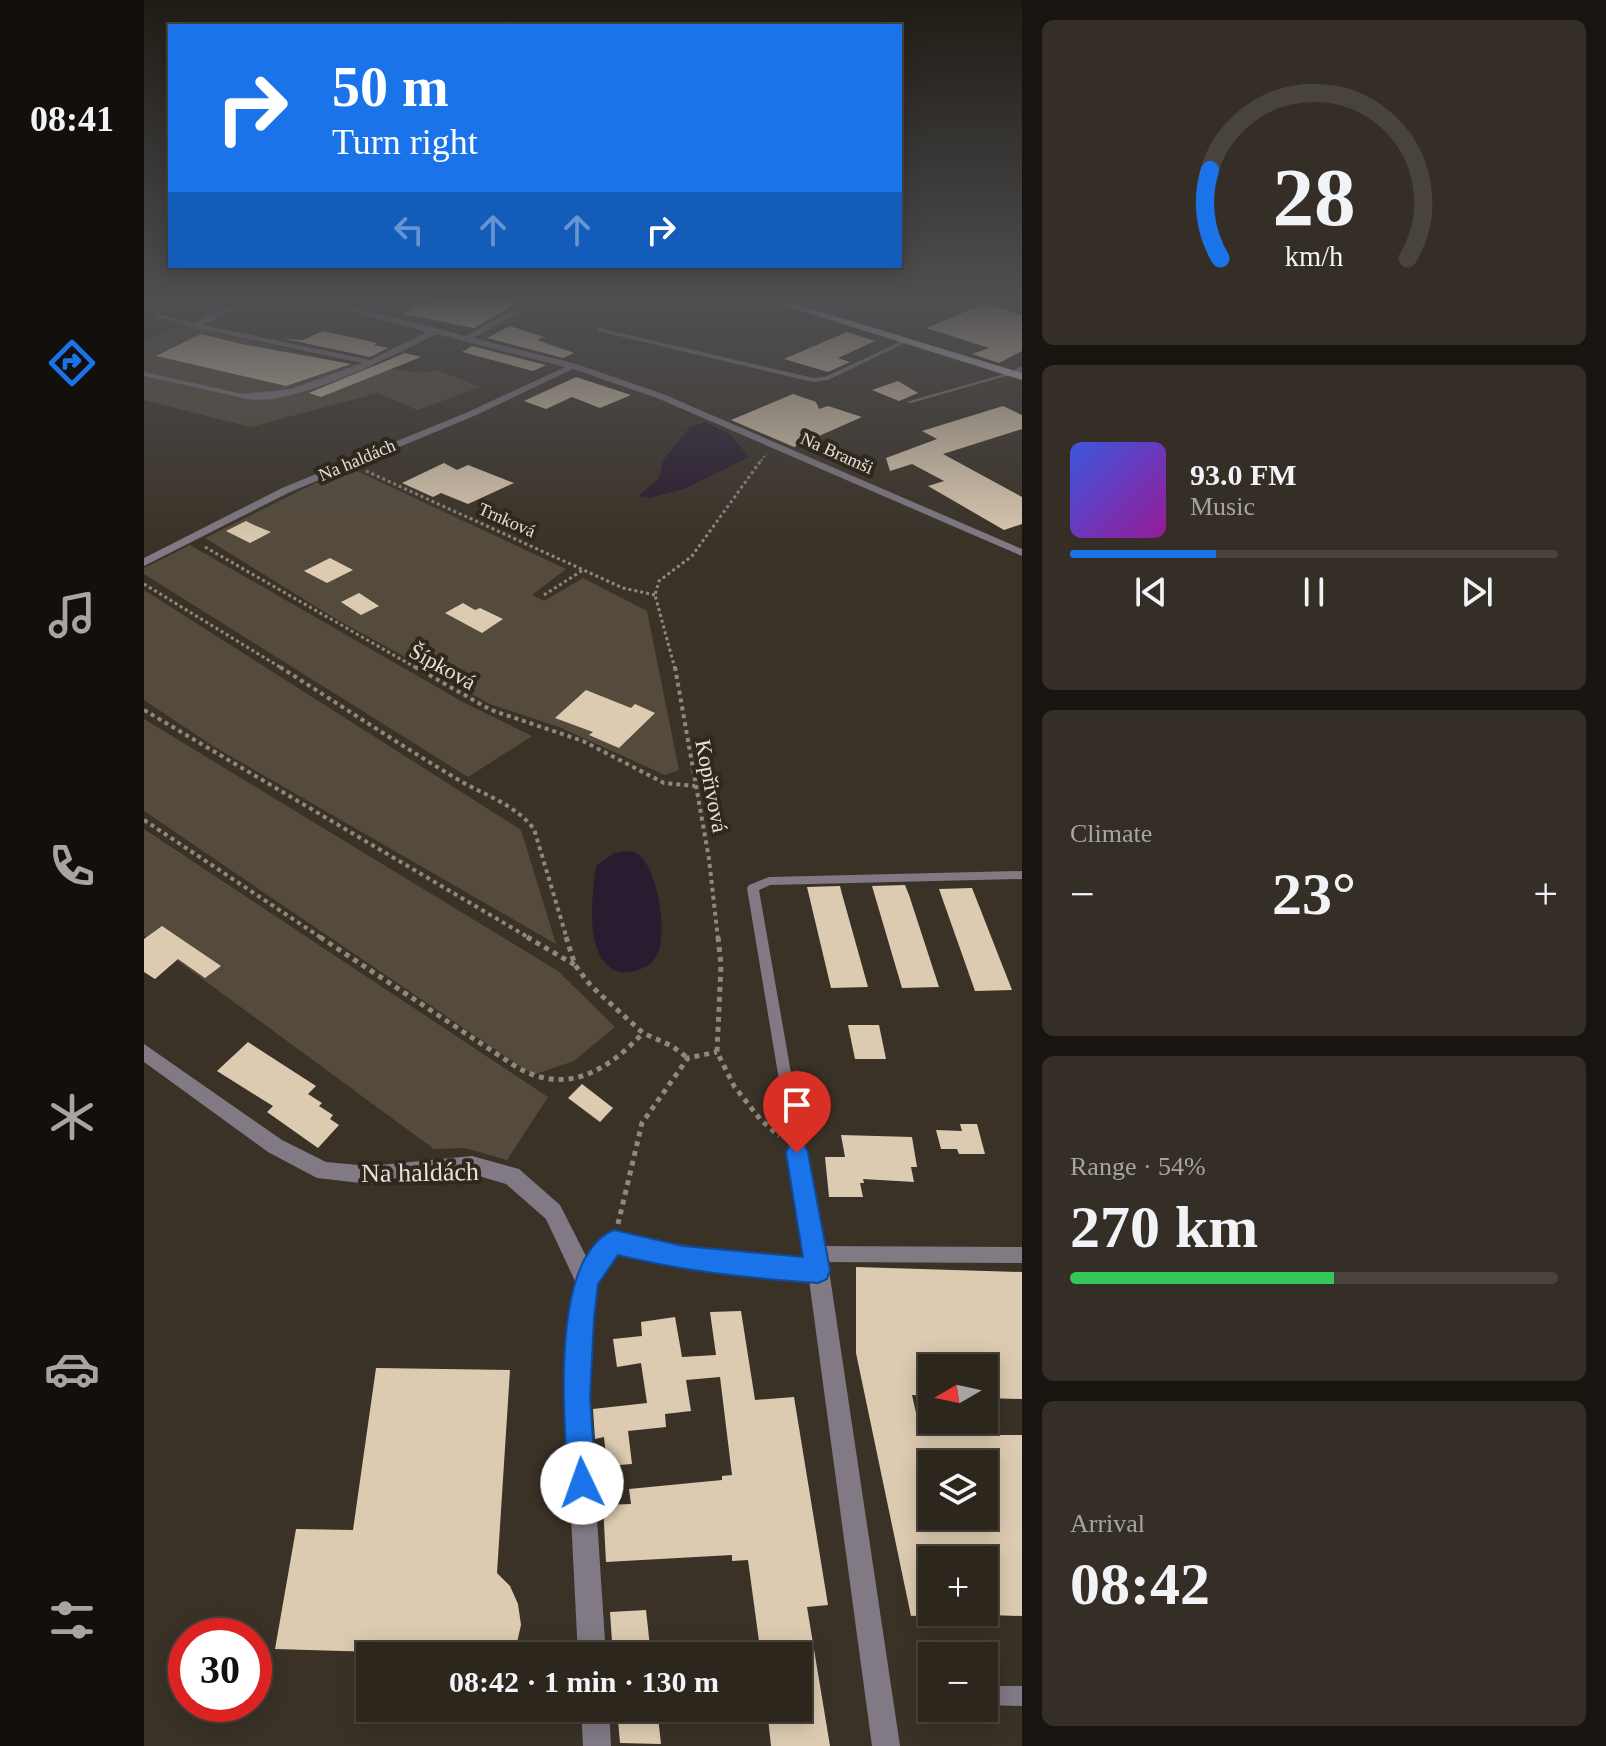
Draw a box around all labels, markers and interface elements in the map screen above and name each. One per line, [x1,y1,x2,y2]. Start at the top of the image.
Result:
icon: right [200,56,304,160]
text: 50 m [332,56,449,118]
text: 08:41 [30,99,114,139]
text: Turn right [332,122,478,162]
text: 28 [1272,150,1356,242]
icon: left [387,208,431,252]
icon: ahead [471,208,515,252]
icon: ahead [555,208,599,252]
icon: right [639,208,683,252]
text: km/h [1285,241,1343,272]
icon: directions [44,335,100,391]
street label: Na Bramši [798,428,876,478]
street label: Na haldách [316,435,398,485]
text: 93.0 FM [1190,458,1297,491]
text: Music [1190,492,1255,521]
street label: Trnková [475,499,539,541]
icon: previous [1129,570,1173,614]
icon: pause [1292,570,1336,614]
icon: next [1455,570,1499,614]
icon: music [44,587,100,643]
street label: Šípková [405,638,481,695]
street label: Kopřivová [690,738,733,835]
text: Climate [1070,819,1152,848]
icon: phone [44,838,100,894]
text: 23° [1272,861,1356,927]
text: − [1070,870,1095,919]
text: + [1533,870,1558,919]
pin [763,1071,831,1153]
icon: arrive [775,1083,819,1127]
icon: climate [44,1089,100,1145]
text: Range · 54% [1070,1152,1206,1181]
street label: Na haldách [361,1157,479,1188]
text: 270 km [1070,1194,1258,1260]
icon: car [44,1341,100,1397]
north arrow [918,1354,998,1434]
map controls [918,1354,998,1722]
position arrow [540,1441,624,1525]
button: layers [918,1450,998,1530]
text: Arrival [1070,1509,1145,1538]
button: + [918,1546,998,1626]
text: 08:42 [1070,1551,1210,1617]
icon: filters [44,1592,100,1648]
speed limit sign: 30 [168,1618,272,1722]
button: − [918,1642,998,1722]
text: 08:42 · 1 min · 130 m [449,1665,719,1698]

